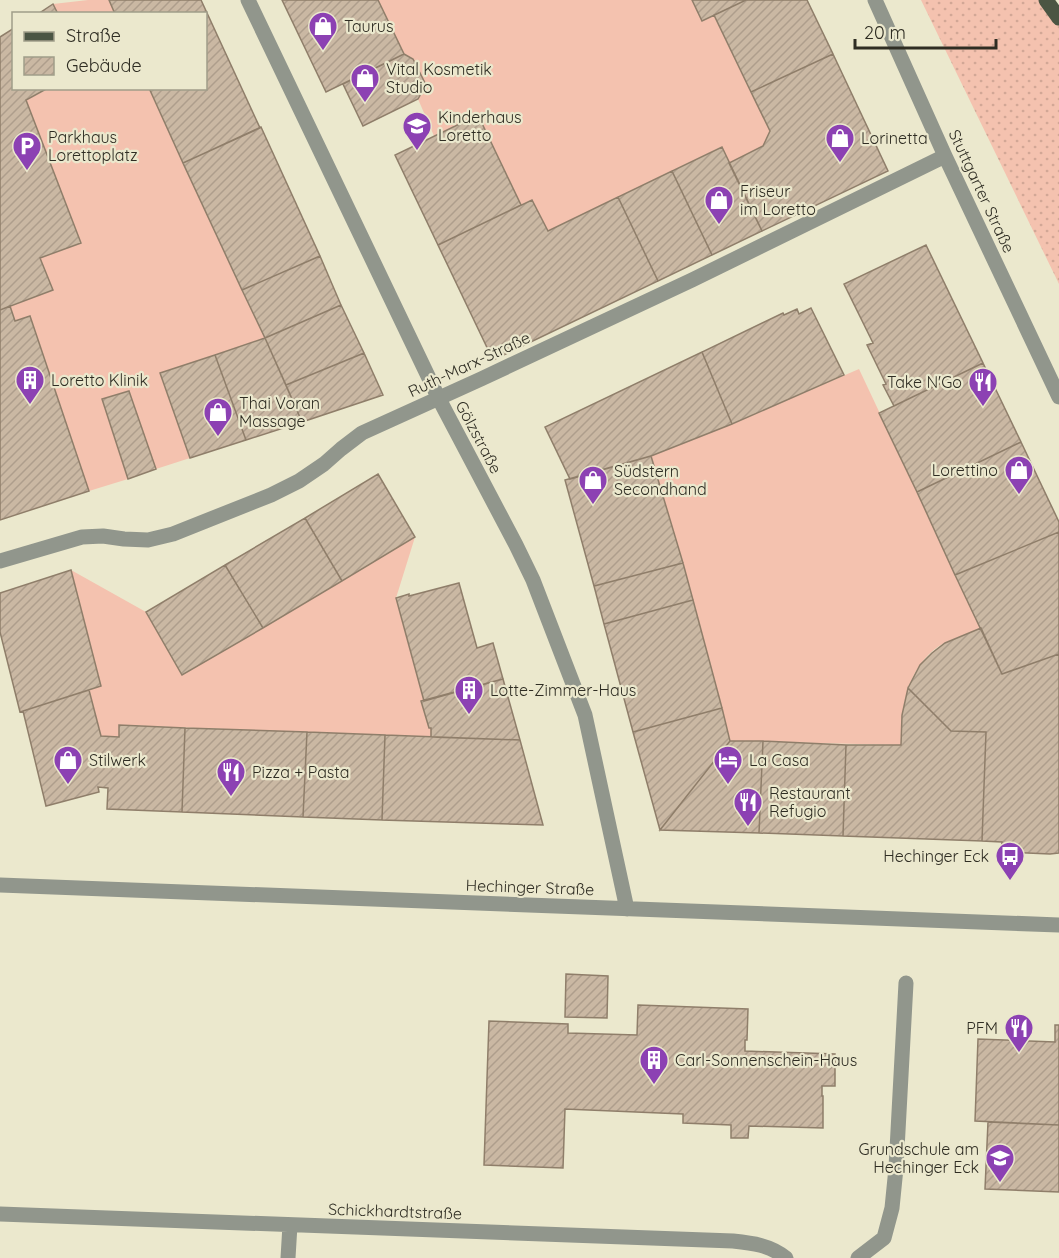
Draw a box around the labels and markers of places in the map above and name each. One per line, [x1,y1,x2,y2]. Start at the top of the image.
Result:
shop icon: Taurus [307,10,339,52]
place label: Taurus [344,16,393,36]
place label: Vital Kosmetik Studio [386,59,492,97]
shop icon: Vital Kosmetik Studio [349,62,381,104]
place label: Kinderhaus Loretto [438,107,522,145]
school or university icon: Kinderhaus Loretto [401,110,433,152]
shop icon: Lorinetta [824,122,856,164]
place label: Parkhaus Lorettoplatz [48,127,138,165]
place label: Lorinetta [861,128,928,148]
parking icon: Parkhaus Lorettoplatz [11,130,43,172]
place label: Friseur im Loretto [740,181,816,219]
shop icon: Friseur im Loretto [703,184,735,226]
building icon: Loretto Klinik [14,364,46,406]
restaurant icon: Take N'Go [967,366,999,408]
place label: Loretto Klinik [51,370,148,390]
place label: Take N'Go [887,372,962,392]
place label: Thai Voran Massage [239,393,320,431]
shop icon: Thai Voran Massage [202,396,234,438]
shop icon: Lorettino [1003,454,1035,496]
place label: Lorettino [932,460,998,480]
place label: Südstern Secondhand [614,461,707,499]
shop icon: Südstern Secondhand [577,464,609,506]
building icon: Lotte-Zimmer-Haus [453,674,485,716]
place label: Lotte-Zimmer-Haus [490,680,636,700]
shop icon: Stilwerk [52,744,84,786]
hotel icon: La Casa [712,744,744,786]
place label: Stilwerk [89,750,146,770]
place label: La Casa [749,750,809,770]
restaurant icon: Pizza + Pasta [215,756,247,798]
place label: Pizza + Pasta [252,762,350,782]
place label: Restaurant Refugio [769,783,851,821]
restaurant icon: Restaurant Refugio [732,786,764,828]
bus stop icon: Hechinger Eck [994,840,1026,882]
place label: Hechinger Eck [883,846,989,866]
restaurant icon: PFM [1003,1012,1035,1054]
place label: PFM [966,1018,998,1038]
building icon: Carl-Sonnenschein-Haus [638,1044,670,1086]
place label: Carl-Sonnenschein-Haus [675,1050,857,1070]
place label: Grundschule am Hechinger Eck [858,1139,979,1177]
school or university icon: Grundschule am Hechinger Eck [984,1142,1016,1184]

